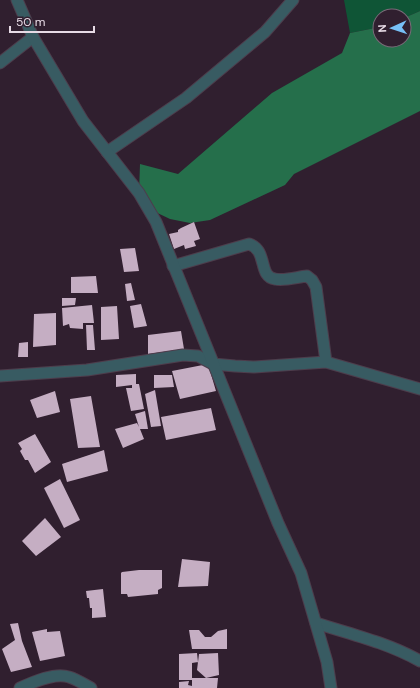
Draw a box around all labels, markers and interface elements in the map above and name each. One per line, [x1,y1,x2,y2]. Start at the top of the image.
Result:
scale bar [10,8,94,34]
north arrow [372,8,412,48]
text: 50 m [16,14,45,30]
text: N [375,24,389,33]

